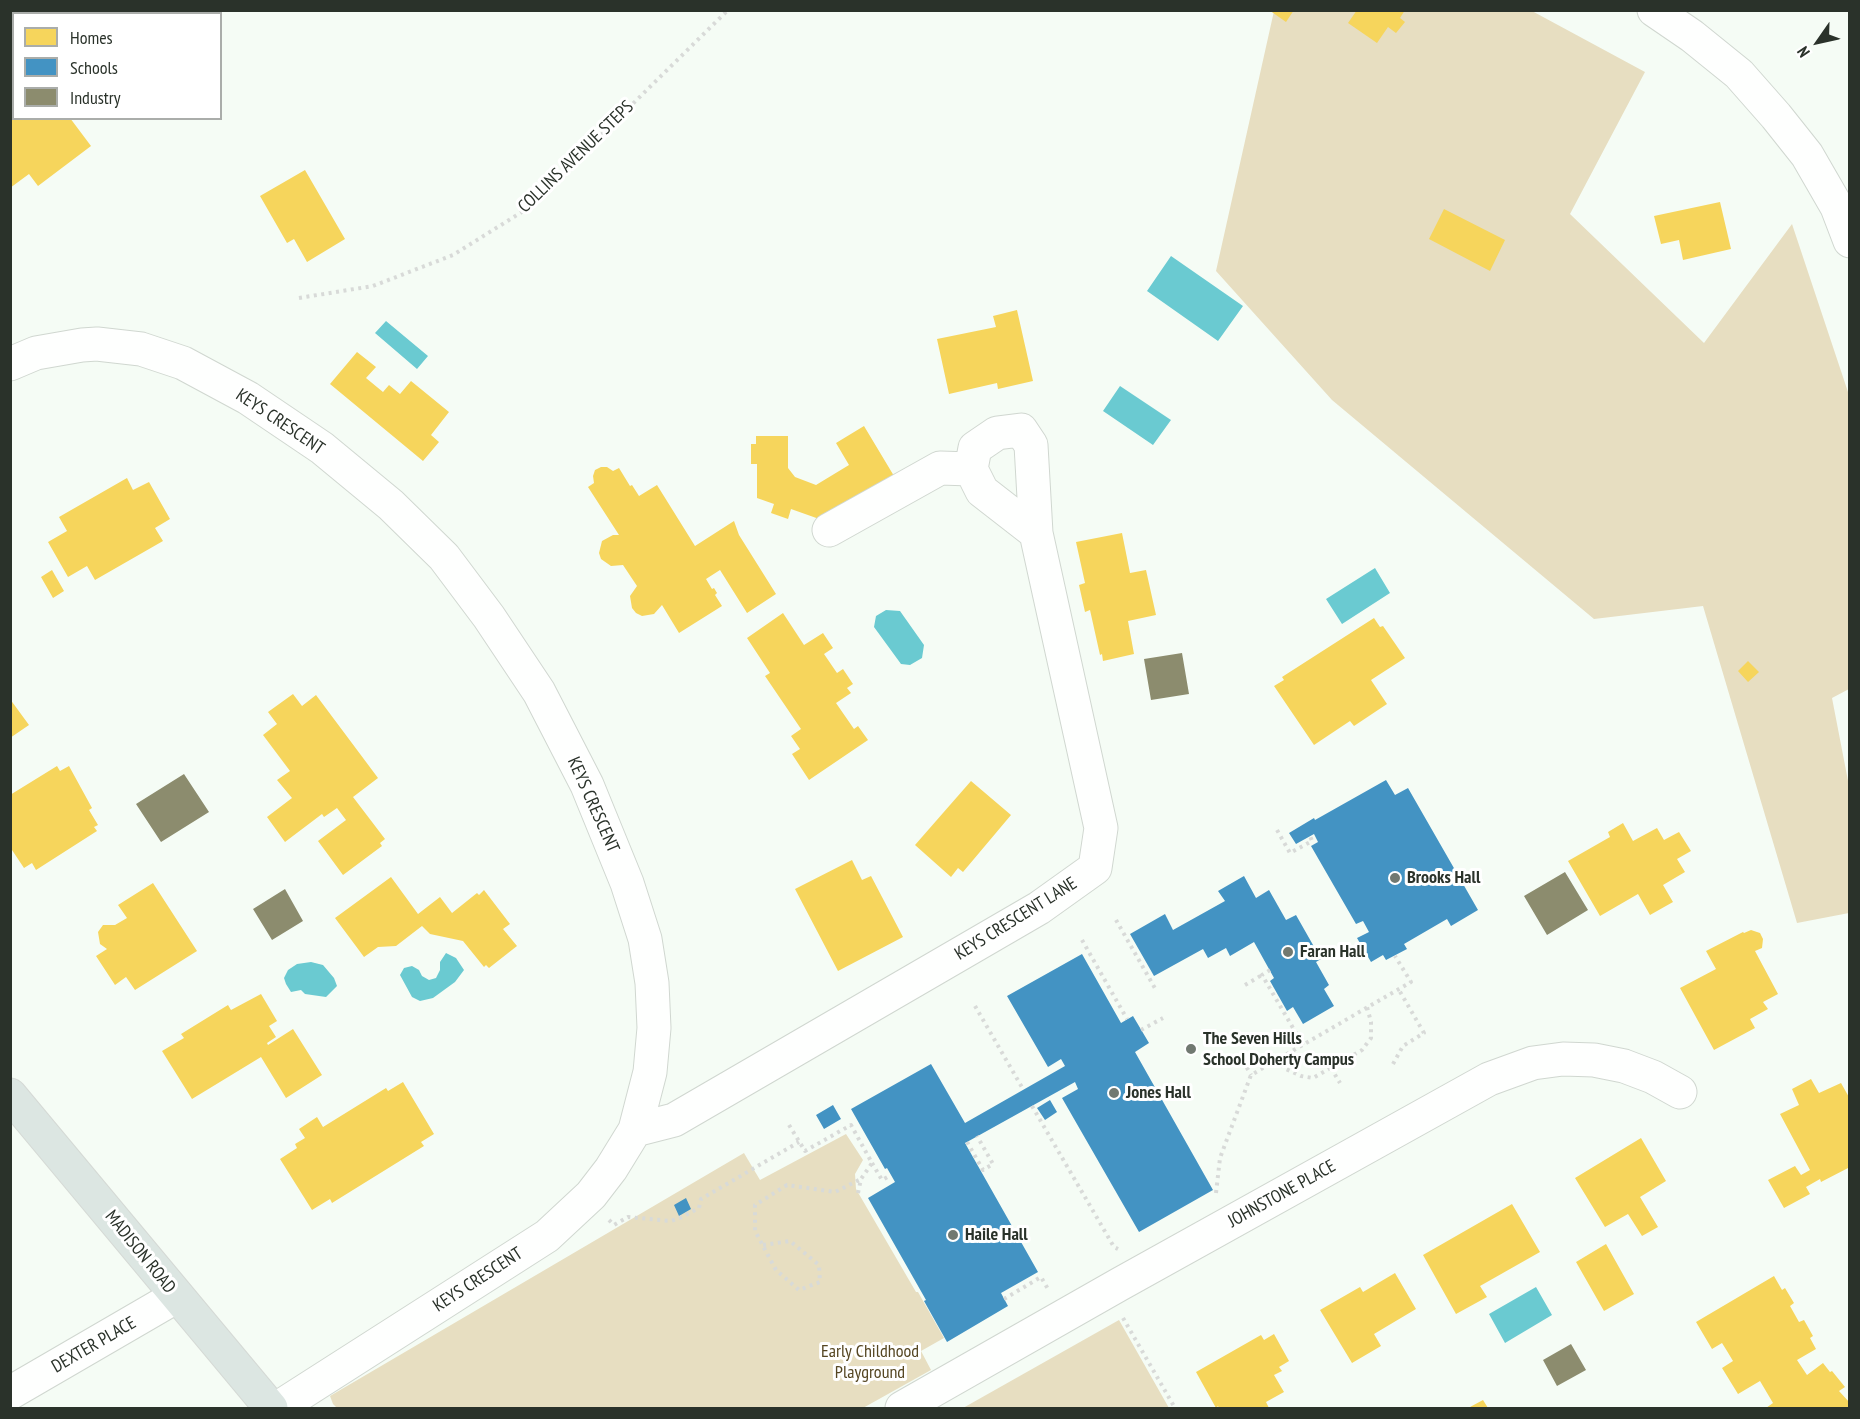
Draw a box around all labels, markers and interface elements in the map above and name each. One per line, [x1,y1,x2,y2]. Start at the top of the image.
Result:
legend [12,12,222,120]
north arrow [1788,12,1848,72]
text: Homes [70,26,113,49]
text: N [1792,43,1814,61]
text: Schools [70,56,118,79]
text: Industry [70,86,120,109]
street label: COLLINS AVENUE STEPS [514,96,638,218]
street label: KEYS CRESCENT [232,384,328,460]
street label: KEYS CRESCENT [562,754,624,856]
place label: Brooks Hall [1407,867,1480,889]
marker: Brooks Hall [1388,871,1402,885]
street label: KEYS CRESCENT LANE [951,873,1081,965]
place label: Faran Hall [1300,941,1365,963]
marker: Faran Hall [1281,945,1295,959]
place label: The Seven Hills School Doherty Campus [1203,1028,1354,1070]
marker: The Seven Hills School Doherty Campus [1184,1042,1198,1056]
place label: Jones Hall [1126,1082,1191,1104]
marker: Jones Hall [1107,1086,1121,1100]
street label: JOHNSTONE PLACE [1224,1156,1340,1232]
street label: MADISON ROAD [100,1206,180,1298]
place label: Haile Hall [965,1224,1028,1246]
marker: Haile Hall [946,1228,960,1242]
street label: KEYS CRESCENT [429,1243,527,1317]
street label: DEXTER PLACE [48,1312,140,1378]
park label: Early Childhood Playground [821,1341,919,1384]

